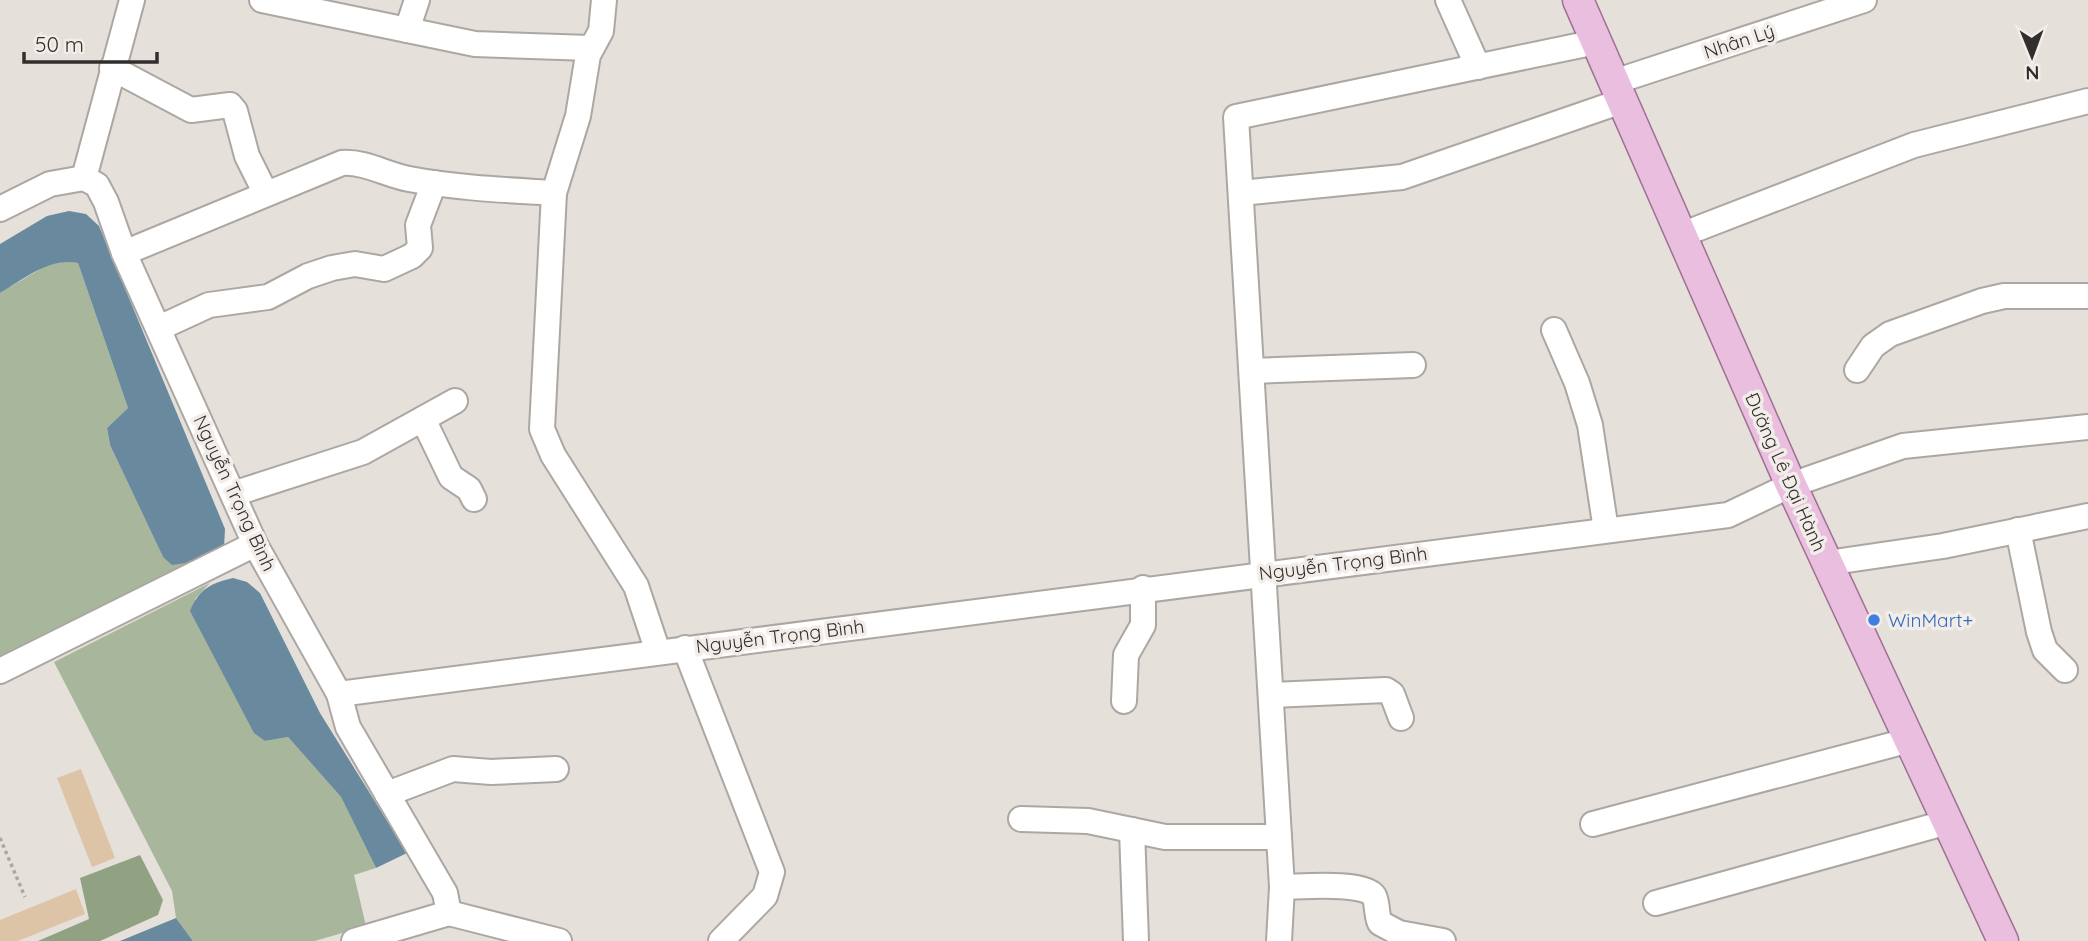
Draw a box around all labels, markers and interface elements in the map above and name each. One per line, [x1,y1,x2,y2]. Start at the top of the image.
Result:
street label: Nhân Lý [1701,18,1777,64]
scale bar [24,21,158,65]
north arrow [1997,21,2067,91]
text: 50 m [35,31,84,57]
text: N [2025,61,2039,85]
street label: Đường Lê Đại Hành [1740,389,1832,555]
street label: Nguyễn Trọng Bình [188,411,282,575]
street label: Nguyễn Trọng Bình [1258,541,1428,585]
place label: WinMart+ [1888,608,1973,632]
marker: WinMart+ [1866,612,1882,628]
street label: Nguyễn Trọng Bình [695,614,865,658]

